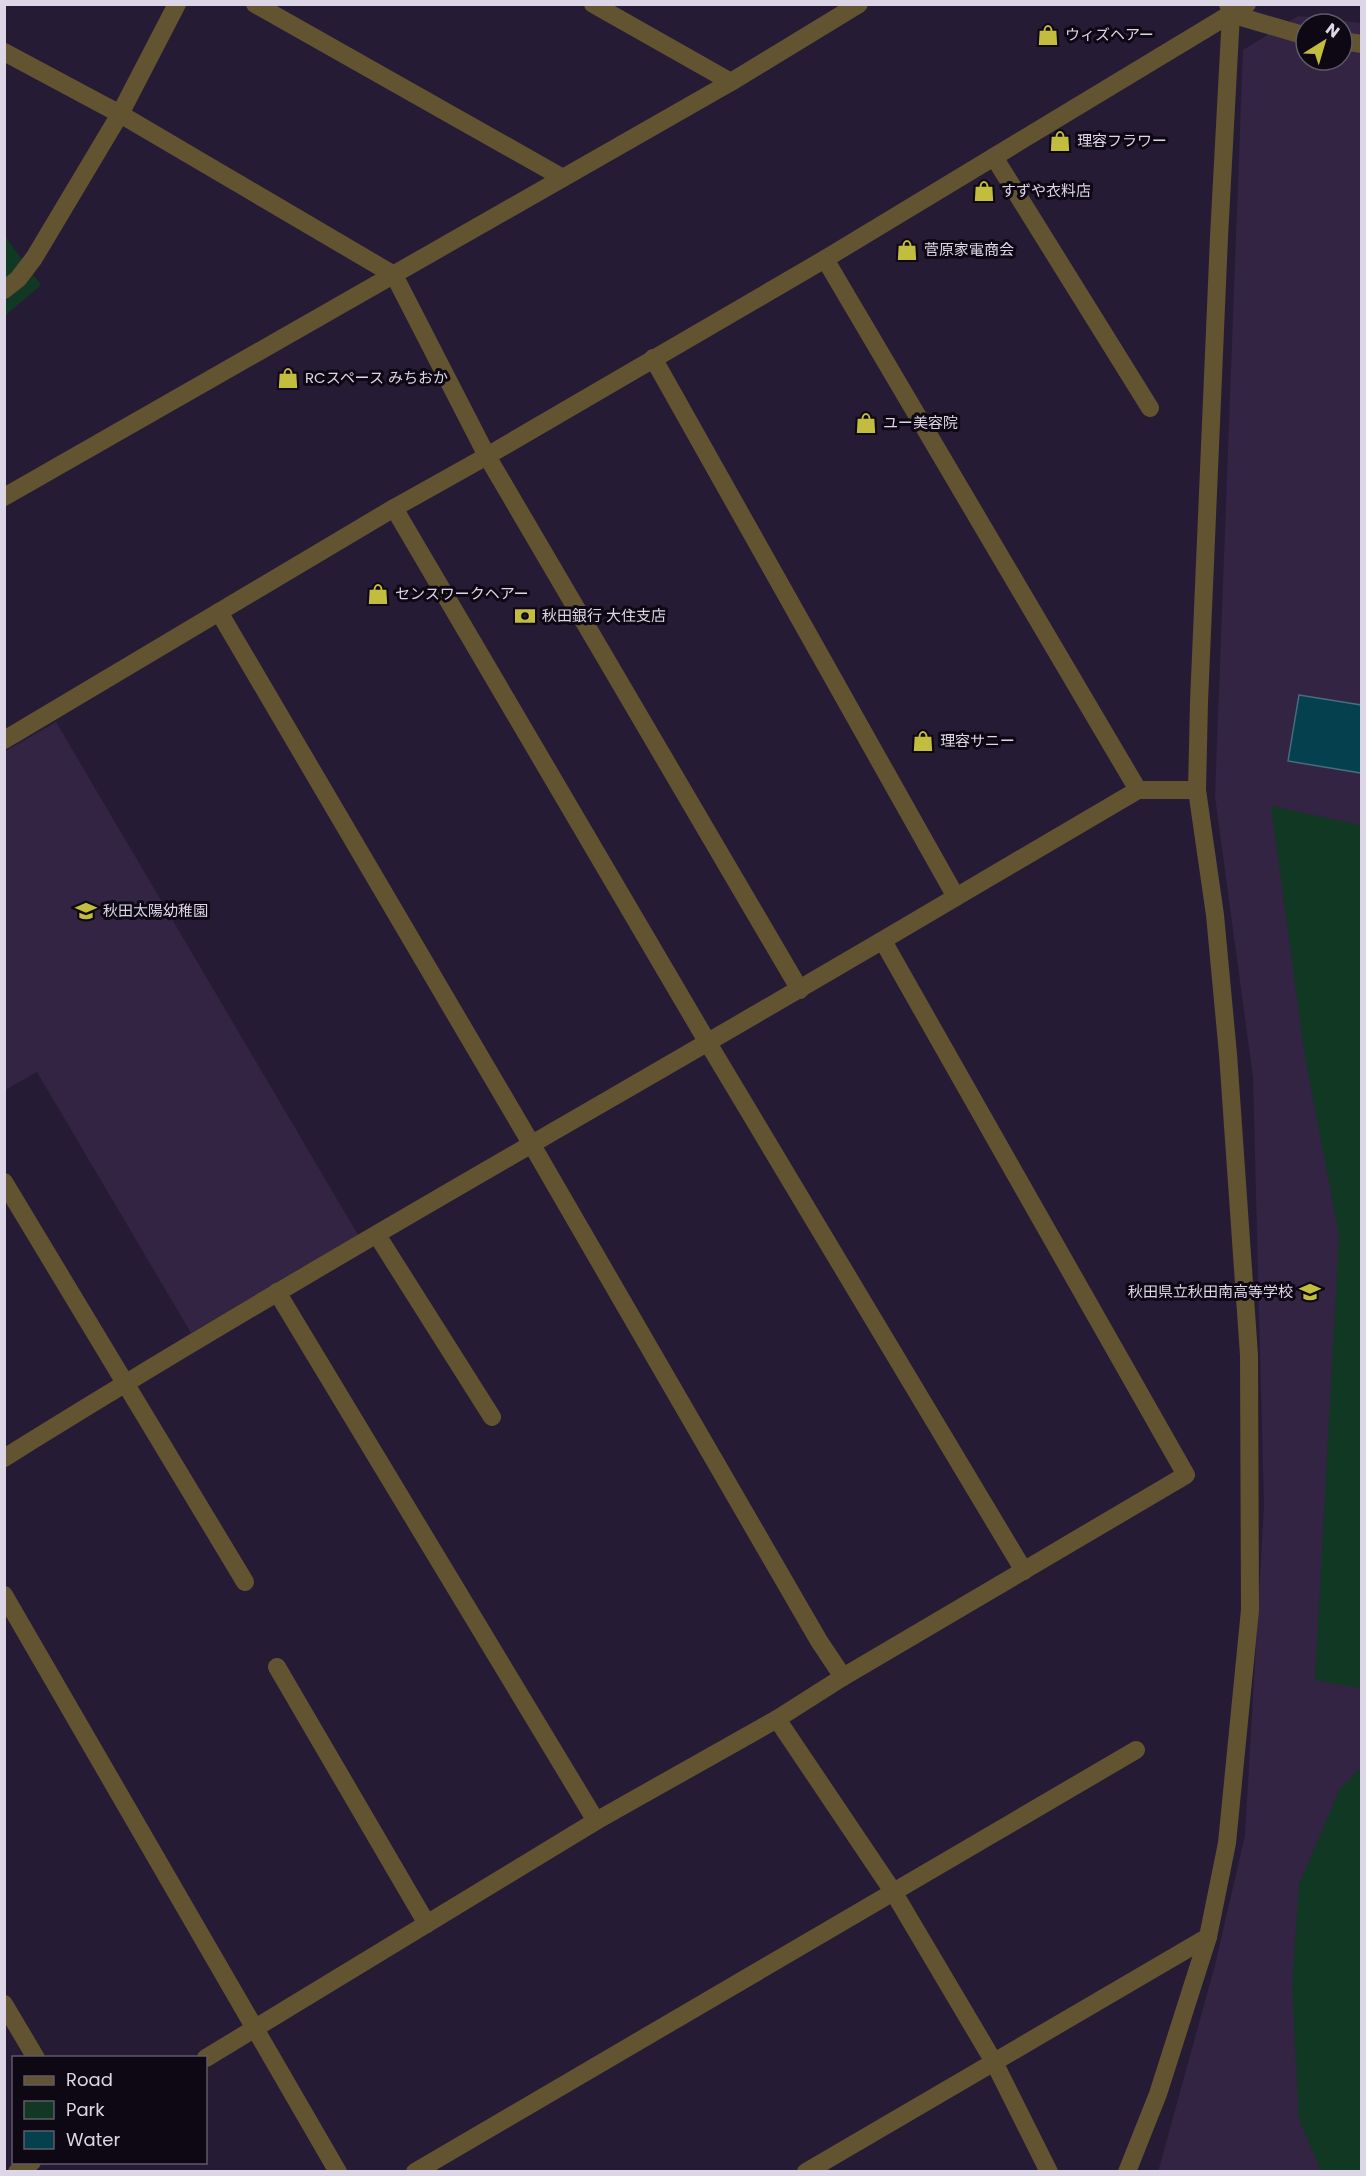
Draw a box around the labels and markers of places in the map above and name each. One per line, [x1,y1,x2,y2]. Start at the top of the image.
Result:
shop icon: ウィズヘアー [1036,23,1060,47]
place label: ウィズヘアー [1065,24,1154,45]
shop icon: 理容フラワー [1048,129,1072,153]
place label: 理容フラワー [1077,130,1167,151]
shop icon: すずや衣料店 [972,179,996,203]
place label: すずや衣料店 [1001,180,1091,201]
shop icon: 菅原家電商会 [895,238,919,262]
place label: 菅原家電商会 [924,239,1014,260]
shop icon: RCスペース みちおか [276,366,300,390]
place label: RCスペース みちおか [305,367,448,388]
shop icon: ユー美容院 [854,411,878,435]
place label: ユー美容院 [883,412,958,433]
shop icon: センスワークヘアー [366,582,390,606]
place label: センスワークヘアー [395,583,529,604]
bank icon: 秋田銀行 大住支店 [513,604,537,628]
place label: 秋田銀行 大住支店 [542,605,666,626]
shop icon: 理容サニー [911,729,935,753]
place label: 理容サニー [940,730,1015,751]
school or university icon: 秋田太陽幼稚園 [74,899,98,923]
place label: 秋田太陽幼稚園 [103,900,208,921]
school or university icon: 秋田県立秋田南高等学校 [1298,1280,1322,1304]
place label: 秋田県立秋田南高等学校 [1128,1281,1293,1302]

